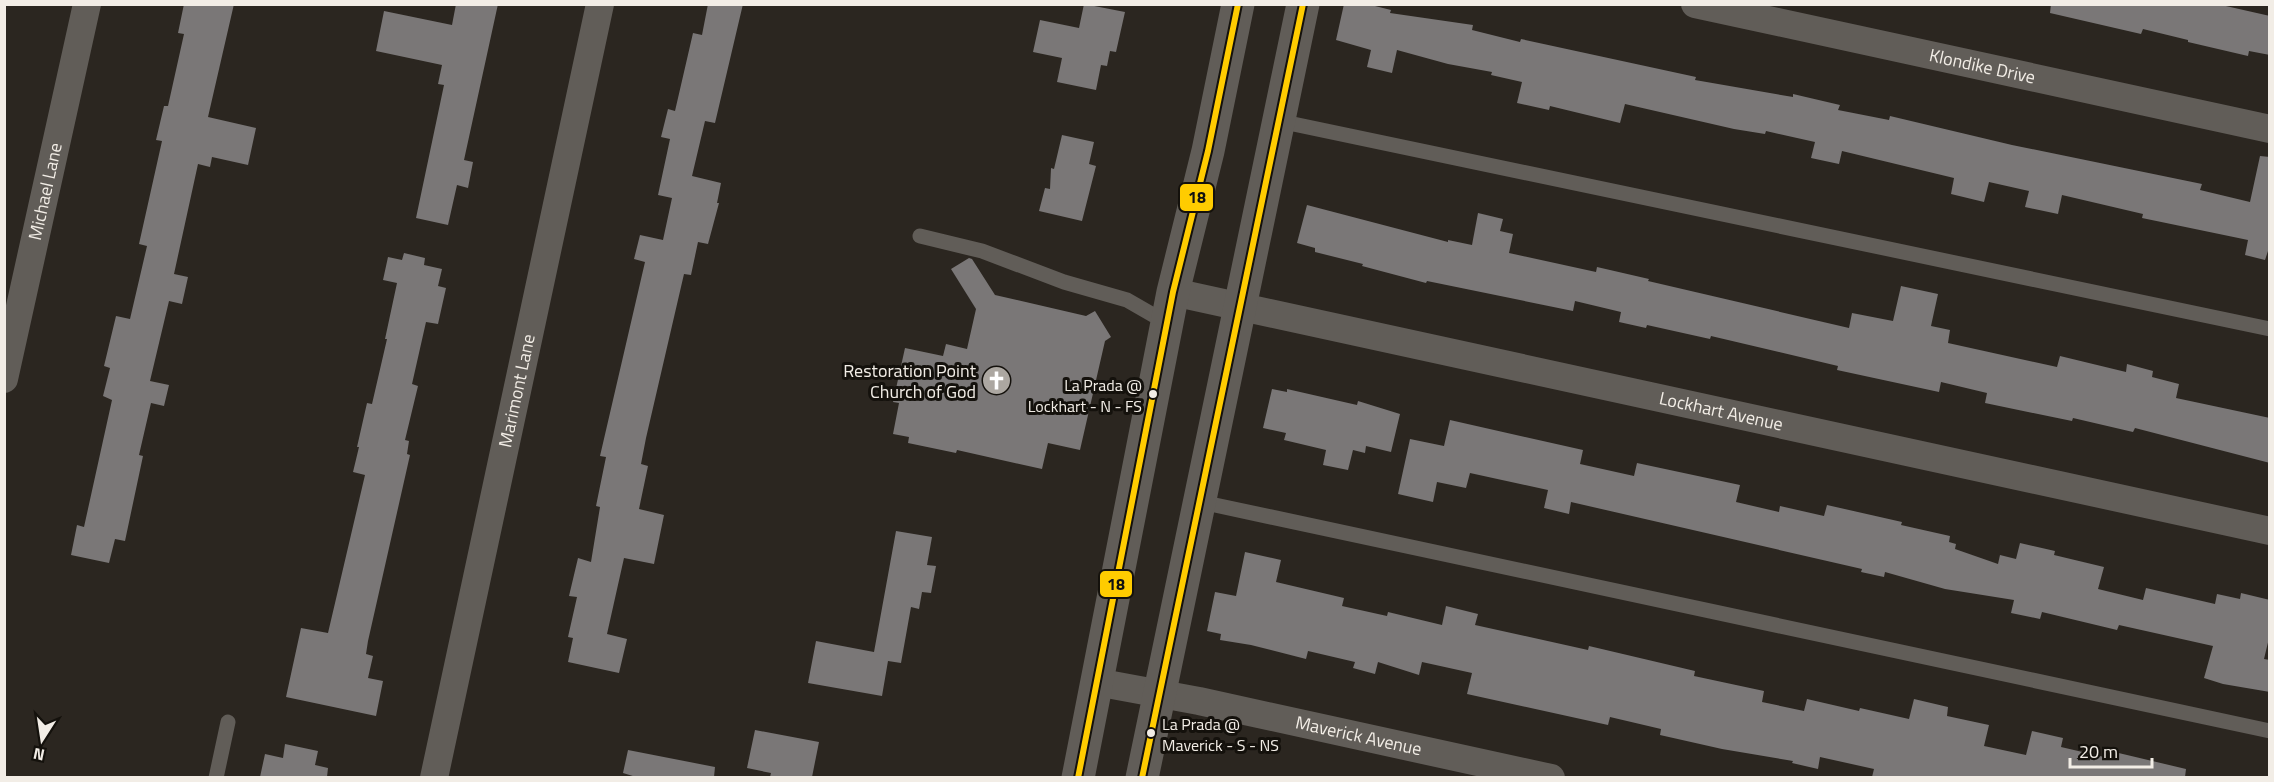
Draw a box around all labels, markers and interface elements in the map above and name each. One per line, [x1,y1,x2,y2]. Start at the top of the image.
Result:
street label: Klondike Drive [1927,41,2038,91]
street label: Michael Lane [21,140,69,243]
line badge: 18 [1179,183,1214,212]
text: 18 [1188,185,1206,209]
street label: Marimont Lane [491,332,542,450]
place label: Restoration Point Church of God [843,357,977,405]
church icon: Restoration Point Church of God [981,365,1013,397]
place label: La Prada @ Lockhart - N - FS [1028,373,1142,418]
street label: Lockhart Avenue [1657,384,1786,438]
marker: La Prada @ Lockhart - N - FS [1147,388,1159,400]
line badge: 18 [1099,570,1133,598]
text: 18 [1107,572,1125,596]
street label: Maverick Avenue [1293,708,1424,762]
north arrow [12,710,72,770]
place label: La Prada @ Maverick - S - NS [1162,712,1279,757]
marker: La Prada @ Maverick - S - NS [1145,727,1157,739]
scale bar [2070,731,2152,769]
text: 20 m [2079,738,2118,765]
text: N [31,742,47,768]

